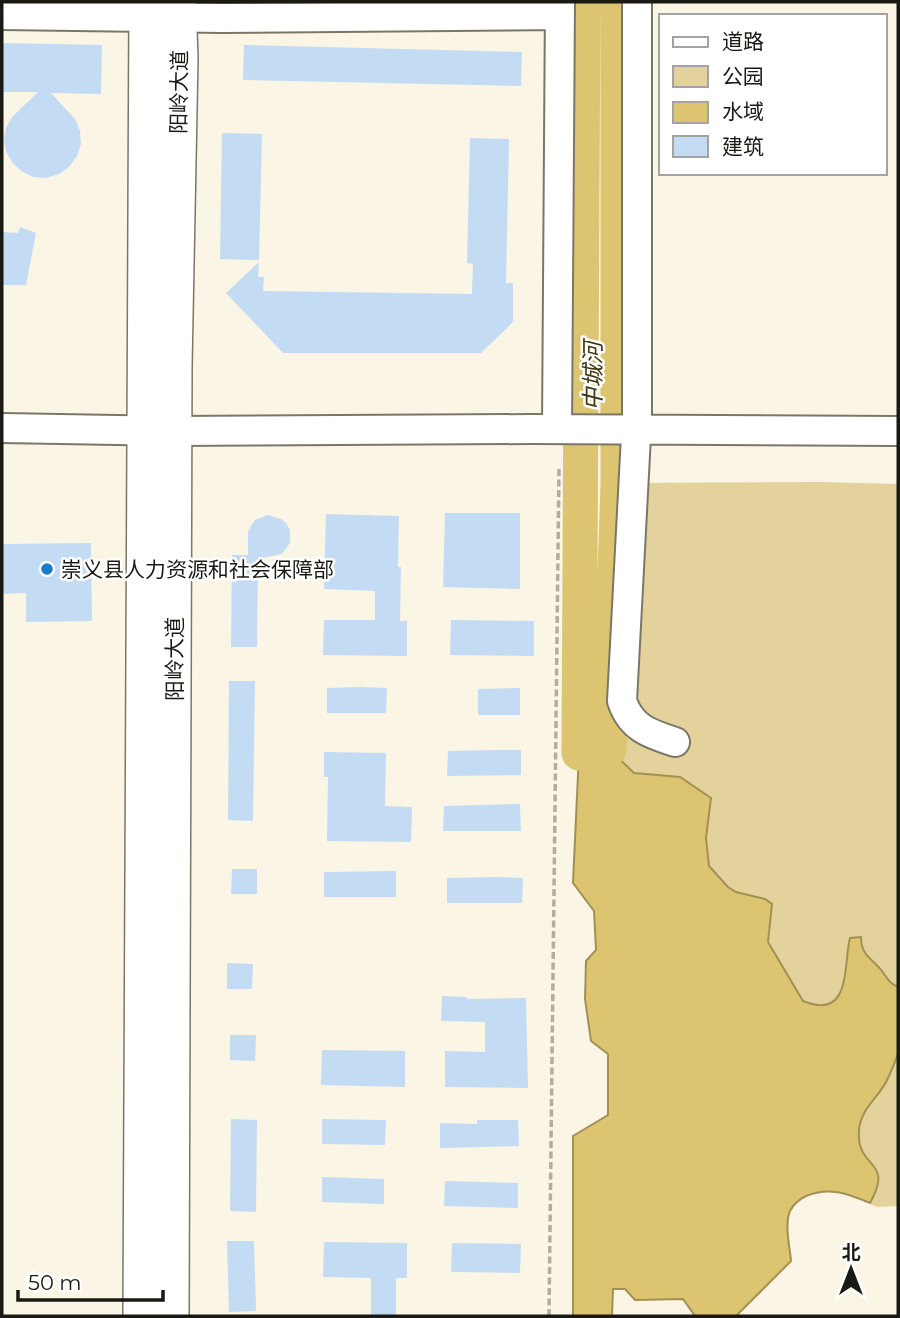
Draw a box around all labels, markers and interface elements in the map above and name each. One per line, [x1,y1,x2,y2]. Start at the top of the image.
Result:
legend [659,14,886,175]
text: 道路 [722,29,764,54]
street label: 阳岭大道 [166,50,192,134]
text: 公园 [722,64,764,89]
text: 水域 [722,99,764,124]
text: 建筑 [722,134,764,159]
water label: 中城河 [579,338,607,411]
place label: 崇义县人力资源和社会保障部 [61,557,334,582]
marker: 崇义县人力资源和社会保障部 [39,561,55,577]
street label: 阳岭大道 [162,617,187,701]
north arrow [816,1234,886,1304]
text: 北 [841,1241,861,1264]
scale bar [18,1258,163,1302]
text: 50 m [28,1270,82,1295]

